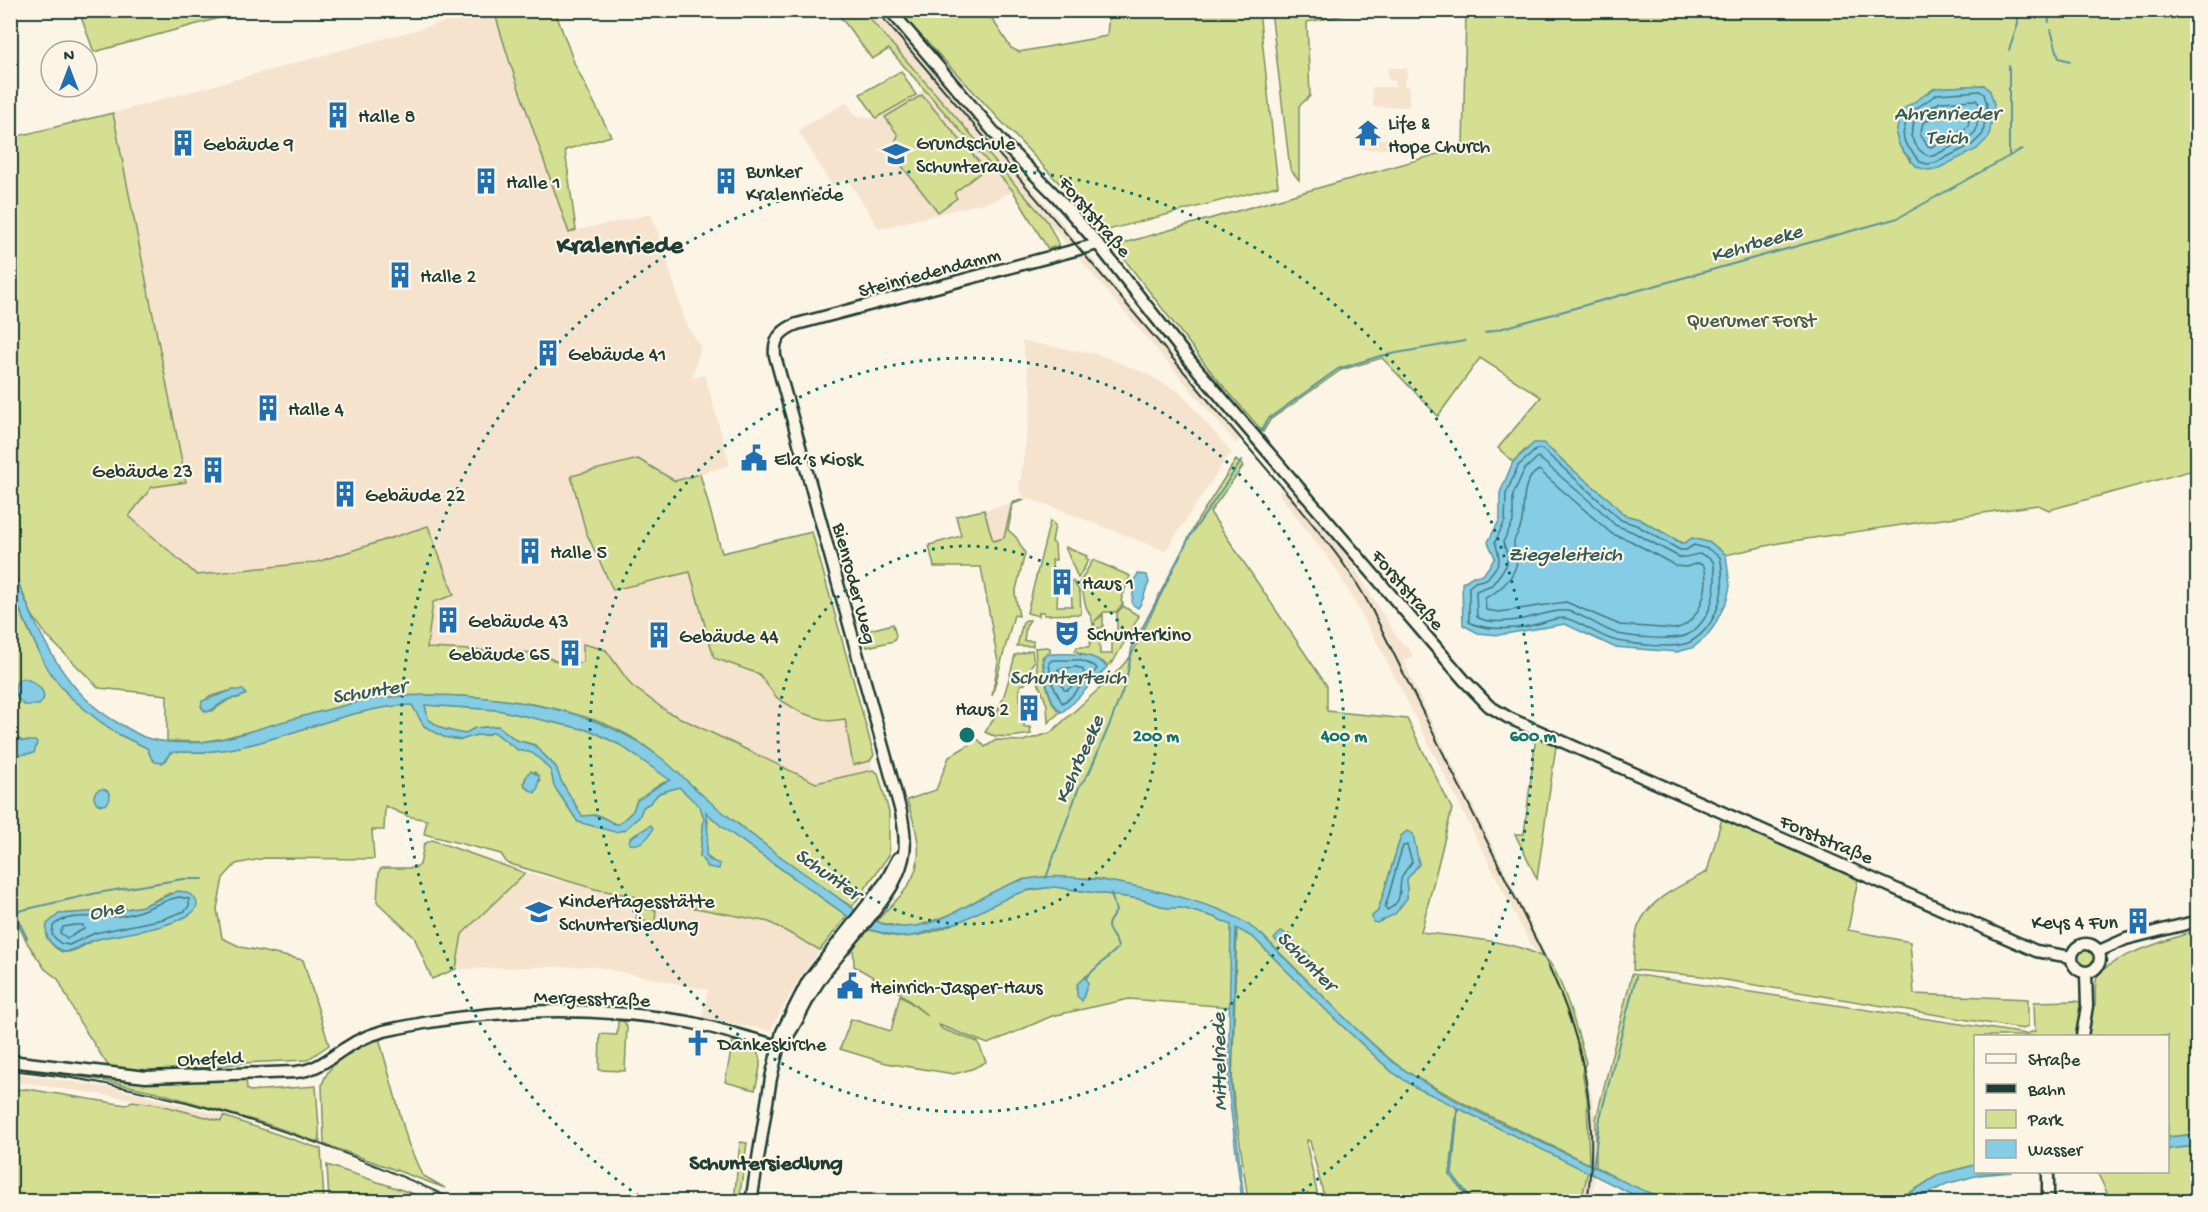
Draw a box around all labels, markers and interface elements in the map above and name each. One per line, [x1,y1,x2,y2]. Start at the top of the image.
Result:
north arrow [39,39,99,99]
text: N [64,48,75,67]
building icon: Halle 8 [323,100,353,130]
water label: Ahrenrieder Teich [1894,103,2004,152]
place label: Halle 8 [358,107,415,130]
place label: Life & Hope Church [1388,114,1491,160]
temple icon: Life & Hope Church [1353,118,1383,148]
building icon: Gebäude 9 [168,128,198,158]
place label: Grundschule Schunteraue [916,134,1019,180]
place label: Gebäude 9 [203,135,294,158]
school or university icon: Grundschule Schunteraue [881,139,911,169]
place label: Bunker Kralenriede [745,162,844,208]
building icon: Halle 1 [471,166,501,196]
building icon: Bunker Kralenriede [711,166,741,196]
street label: Forststraße [1051,172,1135,264]
place label: Halle 1 [506,173,560,196]
water label: Kehrbeeke [1708,220,1807,270]
district label: Kralenriede [556,232,685,263]
street label: Steinriedendamm [856,244,1003,304]
building icon: Halle 2 [385,260,415,290]
place label: Halle 2 [420,267,476,290]
park label: Querumer Forst [1686,311,1817,334]
building icon: Gebäude 41 [533,338,563,368]
place label: Gebäude 41 [568,345,666,368]
building icon: Halle 4 [253,393,283,423]
place label: Halle 4 [288,400,344,423]
public building icon: Ela‘s Kiosk [739,443,769,473]
place label: Ela‘s Kiosk [774,450,864,473]
building icon: Gebäude 23 [198,455,228,485]
place label: Gebäude 23 [92,462,193,485]
building icon: Gebäude 22 [330,479,360,509]
place label: Gebäude 22 [365,486,466,509]
street label: Bienroder Weg [825,520,880,647]
building icon: Halle 5 [515,536,545,566]
place label: Halle 5 [550,543,607,566]
water label: Ziegeleiteich [1508,544,1623,569]
street label: Forststraße [1364,545,1448,637]
building icon: Haus 1 [1047,567,1077,597]
place label: Haus 1 [1082,574,1134,597]
building icon: Gebäude 43 [433,605,463,635]
place label: Gebäude 43 [468,612,569,635]
theatre icon: Schunterkino [1052,618,1082,648]
building icon: Gebäude 44 [644,620,674,650]
place label: Schunterkino [1087,625,1191,648]
place label: Gebäude 44 [679,627,779,650]
building icon: Gebäude 65 [555,638,585,668]
place label: Gebäude 65 [449,645,550,668]
water label: Schunterteich [1009,667,1127,692]
water label: Schunter [331,675,413,712]
building icon: Haus 2 [1014,693,1044,723]
place label: Haus 2 [955,700,1009,723]
water label: Kehrbeeke [1051,711,1112,808]
centre of rings [957,725,977,745]
text: 200 m [1133,727,1179,748]
text: 400 m [1320,727,1367,748]
text: 600 m [1510,727,1557,748]
street label: Forststraße [1774,811,1877,871]
water label: Schunter [789,844,869,910]
place label: Kindertagesstätte Schuntersiedlung [559,892,715,938]
water label: Ohe [87,897,127,928]
school or university icon: Kindertagesstätte Schuntersiedlung [524,897,554,927]
building icon: Keys 4 Fun [2123,906,2153,936]
place label: Keys 4 Fun [2031,913,2118,936]
water label: Schunter [1270,927,1344,1001]
public building icon: Heinrich-Jasper-Haus [835,971,865,1001]
place label: Heinrich-Jasper-Haus [870,978,1043,1001]
street label: Mergesstraße [533,987,651,1014]
water label: Mittelriede [1208,1012,1235,1111]
church icon: Dankeskirche [683,1028,713,1058]
place label: Dankeskirche [716,1035,827,1058]
legend [1974,1035,2169,1173]
street label: Ohefeld [177,1048,246,1073]
text: Straße [2028,1051,2081,1072]
text: Bahn [2027,1081,2066,1102]
text: Park [2027,1111,2064,1132]
text: Wasser [2028,1141,2084,1162]
district label: Schuntersiedlung [689,1152,843,1178]

